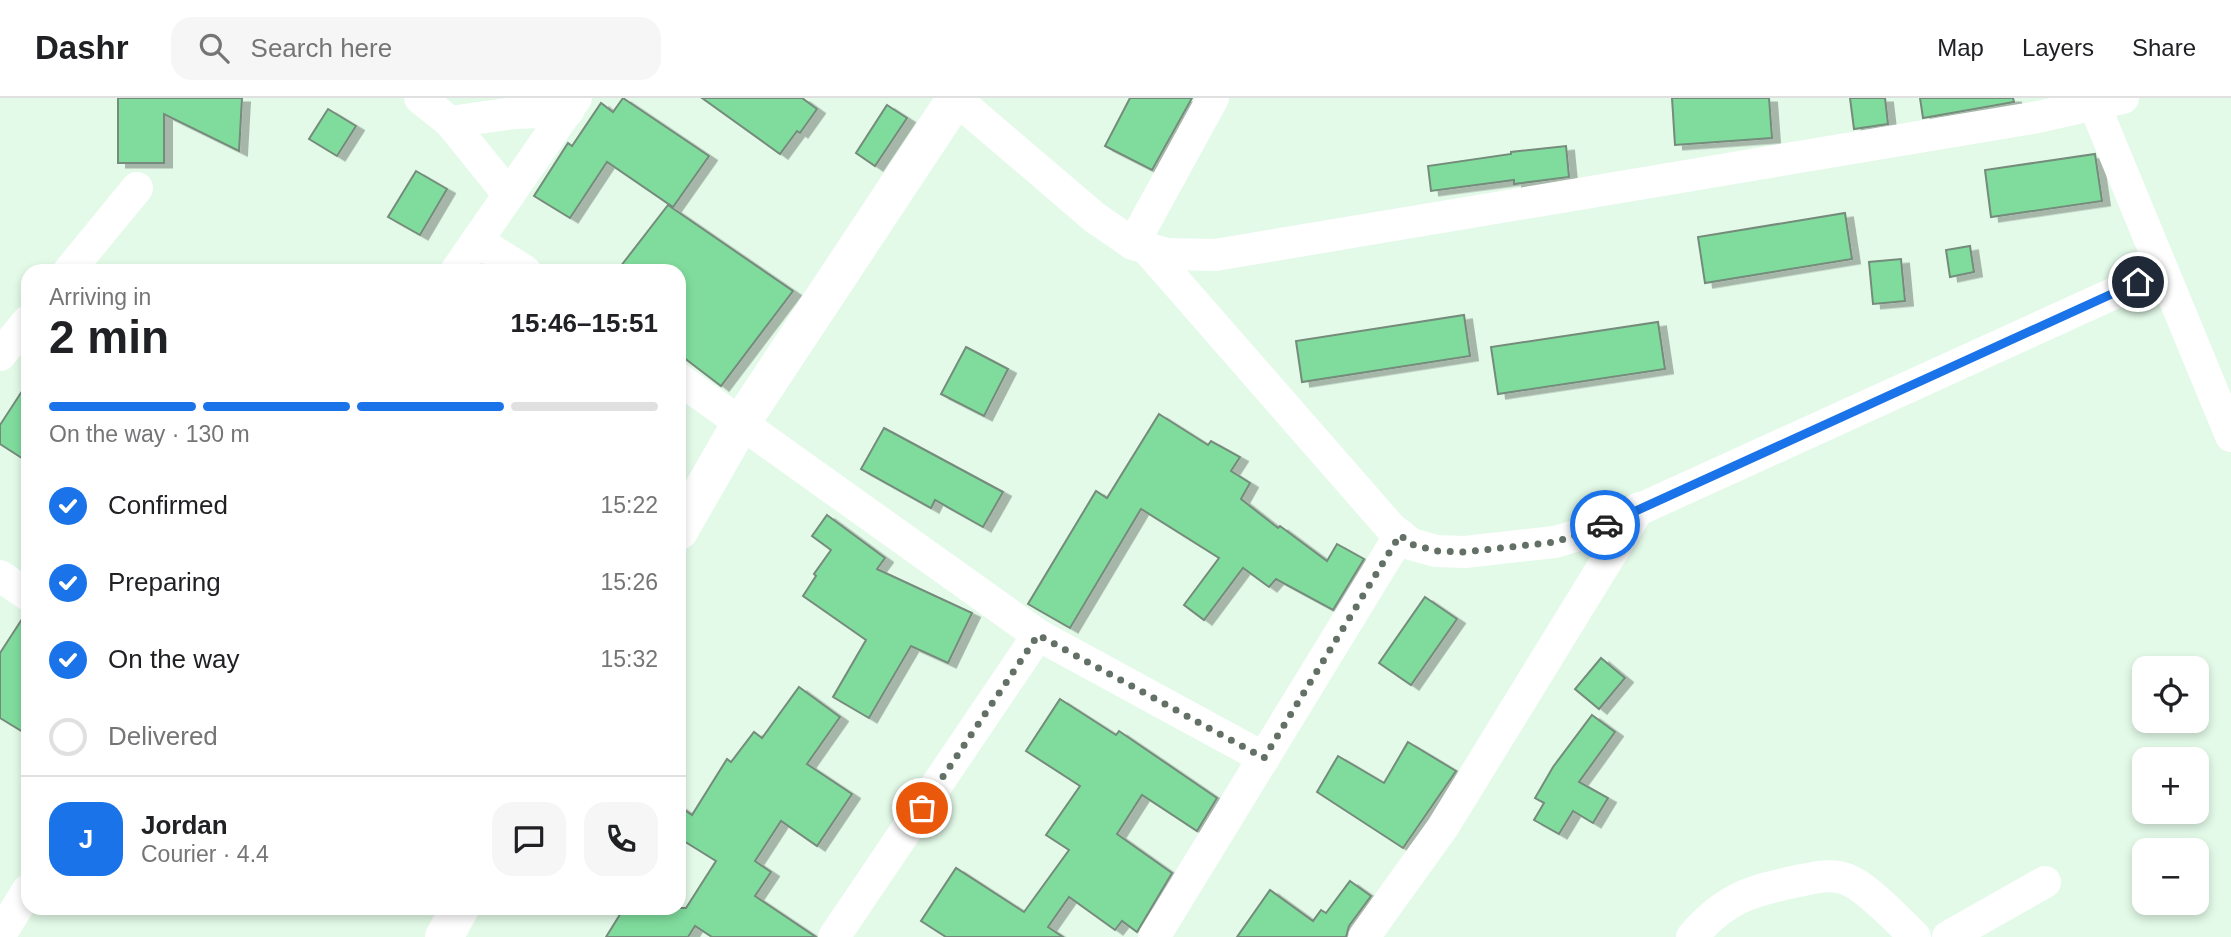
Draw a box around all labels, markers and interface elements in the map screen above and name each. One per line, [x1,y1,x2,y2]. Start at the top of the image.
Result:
search box [171,17,661,80]
text: Dashr [35,29,129,66]
icon: search [195,29,233,67]
text: Search here [251,33,392,63]
text: Map [1937,34,1984,61]
text: Layers [2022,34,2094,61]
text: Share [2132,34,2196,61]
pin [2108,252,2168,312]
icon: home [2119,263,2157,301]
text: Arriving in [49,284,151,310]
text: 15:46–15:51 [511,308,658,338]
text: 2 min [49,311,169,363]
text: On the way · 130 m [49,421,250,447]
icon: check [49,487,87,525]
text: Confirmed [108,490,228,520]
courier [1570,490,1640,560]
text: 15:22 [600,492,658,518]
icon: car [1586,506,1624,544]
icon: check [49,564,87,602]
text: Preparing [108,567,221,597]
text: 15:26 [600,569,658,595]
icon: check [49,641,87,679]
text: On the way [108,644,240,674]
text: 15:32 [600,646,658,672]
map controls [2132,656,2209,915]
button: locate [2132,656,2209,733]
text: Delivered [108,721,218,751]
button: + [2132,747,2209,824]
pin [892,778,952,838]
icon: bag [903,789,941,827]
button: chat [492,802,566,876]
button: phone [584,802,658,876]
text: Jordan [141,810,228,840]
text: J [79,824,93,854]
button: − [2132,838,2209,915]
text: Courier · 4.4 [141,841,269,867]

